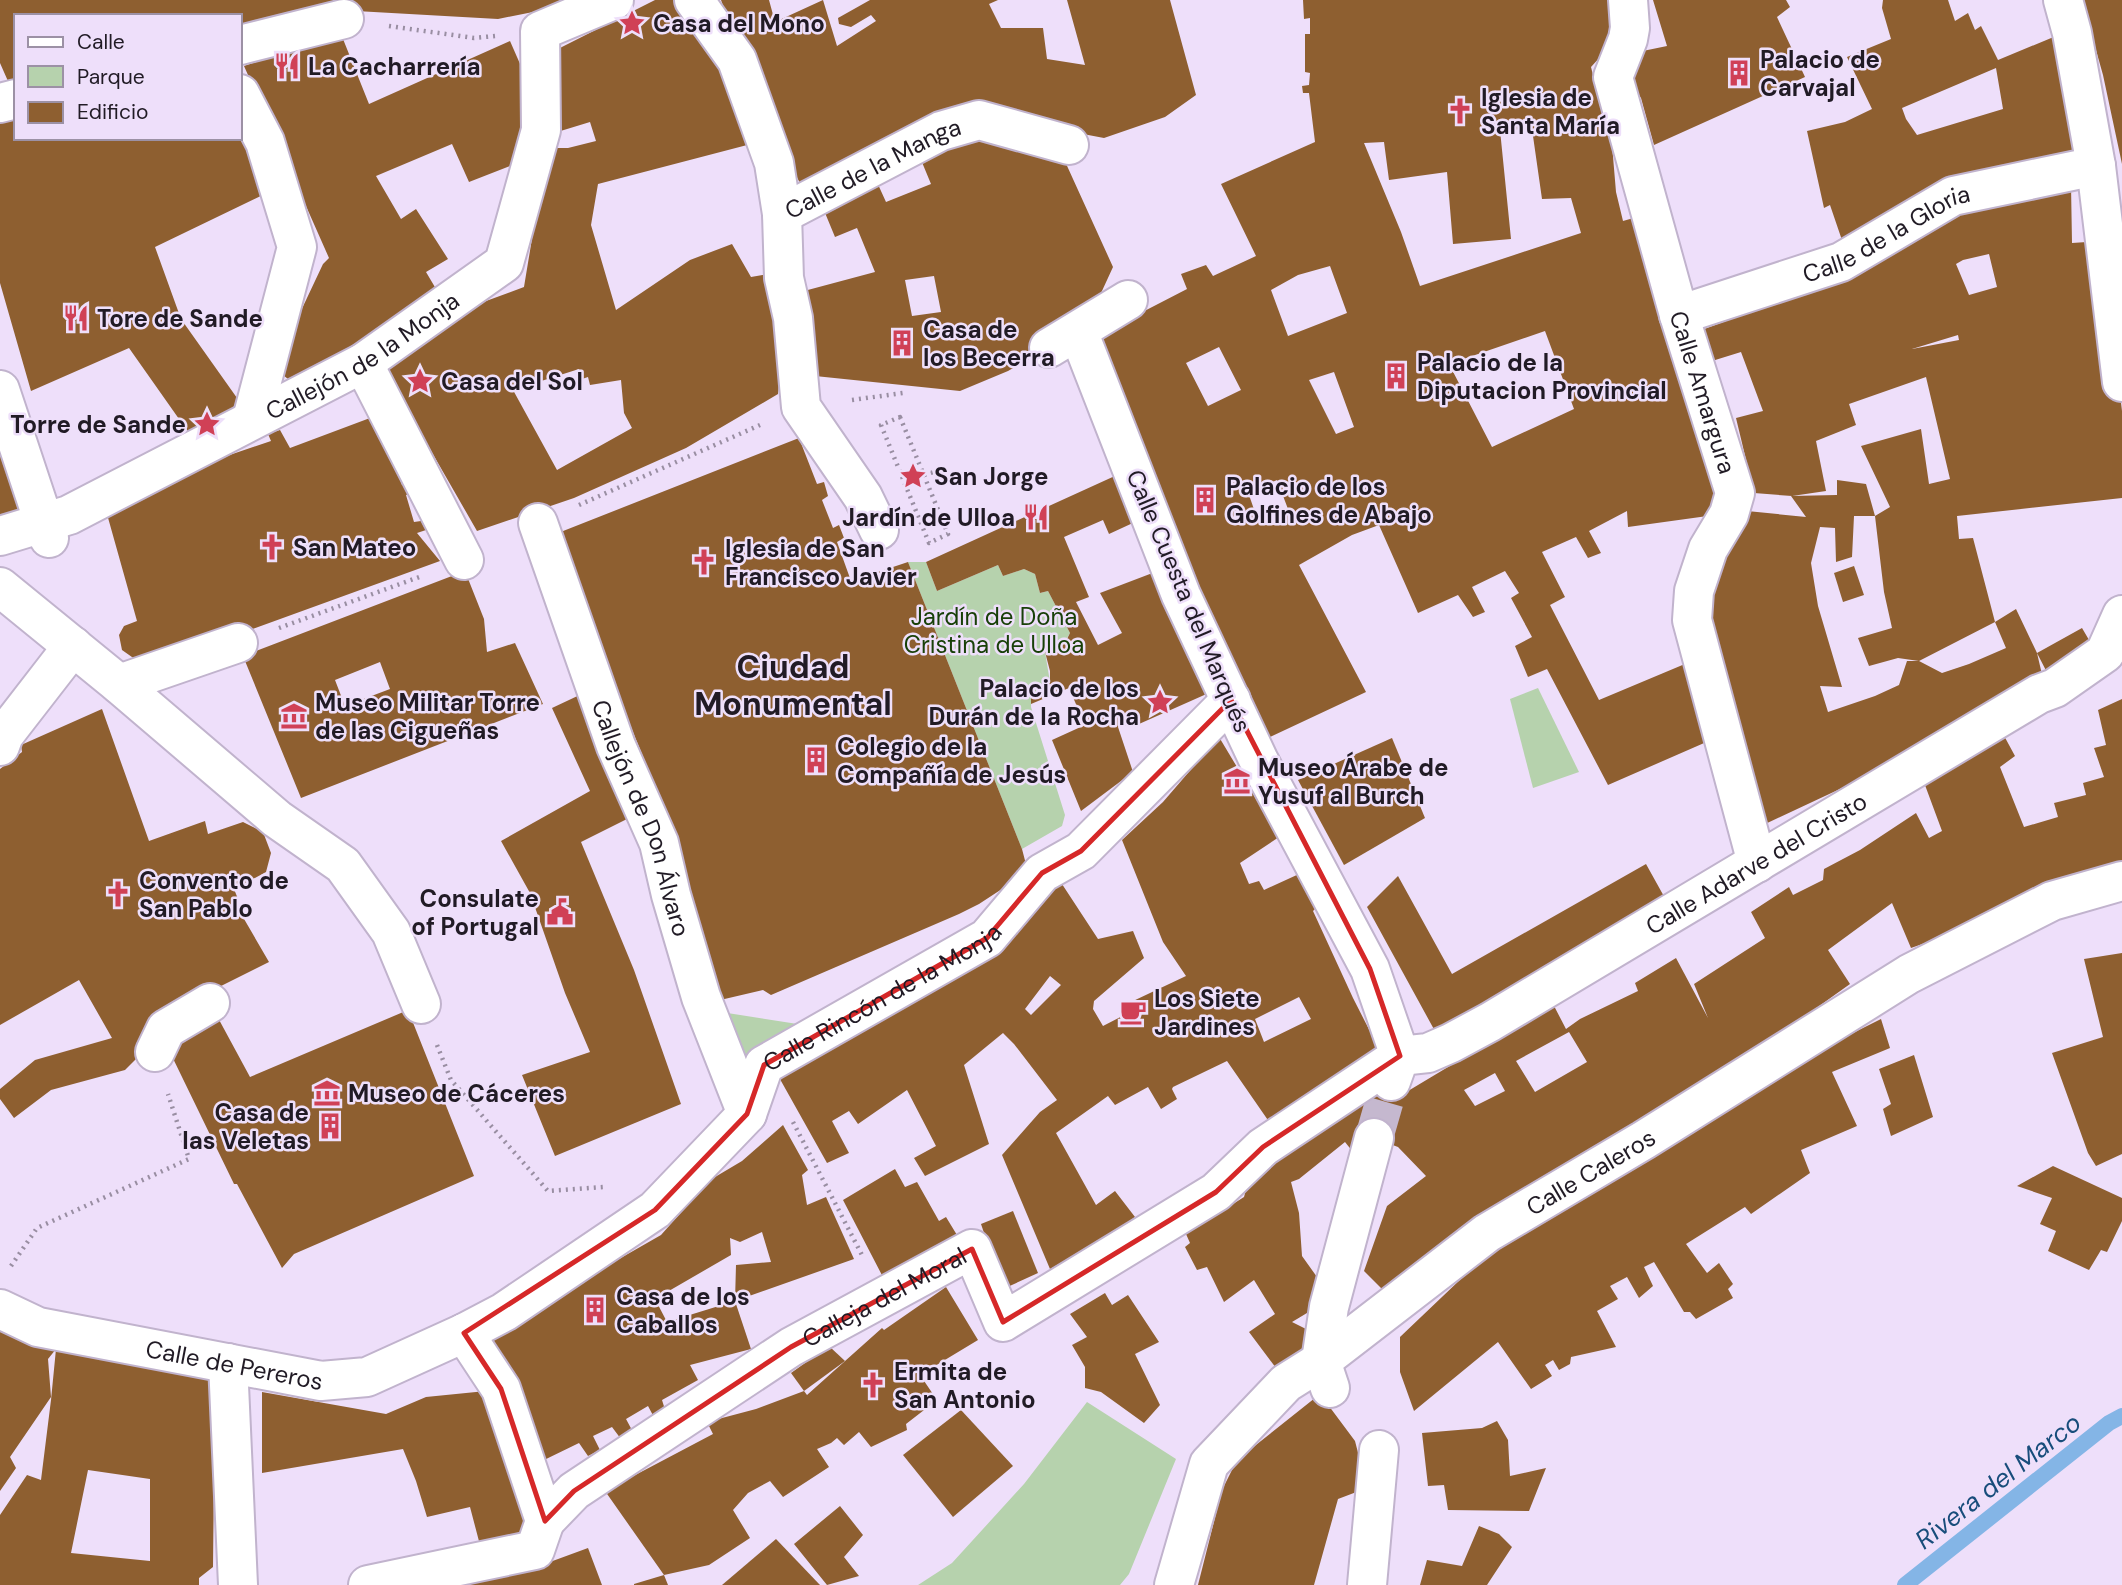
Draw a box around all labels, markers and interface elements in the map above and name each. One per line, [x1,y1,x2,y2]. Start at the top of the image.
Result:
place icon: Casa del Mono [617,8,647,38]
place label: Casa del Mono [653,8,825,39]
legend [14,14,242,140]
text: Calle [77,28,125,56]
place label: Palacio de Carvajal [1760,44,1880,103]
restaurant icon: La Cacharrería [272,51,302,81]
place label: La Cacharrería [308,51,481,82]
building icon: Palacio de Carvajal [1724,58,1754,88]
text: Parque [77,63,145,91]
place label: Iglesia de Santa María [1481,82,1620,141]
church icon: Iglesia de Santa María [1445,96,1475,126]
text: Edificio [77,98,148,126]
street label: Calle de la Manga [779,111,964,226]
street label: Calle de la Gloria [1798,177,1973,289]
street label: Callejón de la Monja [260,284,465,426]
restaurant icon: Tore de Sande [61,303,91,333]
place label: Tore de Sande [97,303,263,334]
street label: Calle Amargura [1663,307,1743,478]
place label: Casa de los Becerra [923,314,1055,373]
building icon: Casa de los Becerra [887,328,917,358]
place label: Palacio de la Diputacion Provincial [1417,347,1667,406]
building icon: Palacio de la Diputacion Provincial [1381,361,1411,391]
place icon: Casa del Sol [405,366,435,396]
place label: Casa del Sol [441,366,583,397]
place label: Torre de Sande [10,409,186,440]
place icon: Torre de Sande [192,409,222,439]
place icon: San Jorge [898,461,928,491]
place label: San Jorge [934,461,1048,492]
street label: Calle Cuesta del Marqués [1120,465,1258,737]
place label: Palacio de los Golfines de Abajo [1226,471,1432,530]
building icon: Palacio de los Golfines de Abajo [1190,485,1220,515]
place label: Jardín de Ulloa [842,502,1015,533]
restaurant icon: Jardín de Ulloa [1021,502,1051,532]
church icon: San Mateo [257,532,287,562]
place label: San Mateo [293,532,416,563]
place label: Iglesia de San Francisco Javier [725,533,917,592]
church icon: Iglesia de San Francisco Javier [689,547,719,577]
park label: Jardín de Doña Cristina de Ulloa [904,601,1084,660]
district label: Ciudad Monumental [694,646,892,725]
place label: Palacio de los Durán de la Rocha [928,673,1139,732]
place label: Museo Militar Torre de las Cigueñas [315,687,540,746]
place icon: Palacio de los Durán de la Rocha [1145,687,1175,717]
street label: Callejón de Don Álvaro [585,695,698,940]
museum icon: Museo Militar Torre de las Cigueñas [279,701,309,731]
place label: Colegio de la Compañía de Jesús [837,731,1066,790]
building icon: Colegio de la Compañía de Jesús [801,745,831,775]
place label: Museo Árabe de Yusuf al Burch [1258,751,1448,811]
museum icon: Museo Árabe de Yusuf al Burch [1222,766,1252,796]
street label: Calle Adarve del Cristo [1640,785,1872,941]
place label: Convento de San Pablo [139,865,289,924]
church icon: Convento de San Pablo [103,879,133,909]
place label: Consulate of Portugal [411,883,539,942]
public building icon: Consulate of Portugal [545,897,575,927]
street label: Calle Rincón de la Monja [757,917,1008,1078]
place label: Los Siete Jardines [1154,983,1260,1042]
cafe icon: Los Siete Jardines [1118,997,1148,1027]
museum icon: Museo de Cáceres [312,1078,342,1108]
place label: Museo de Cáceres [348,1078,565,1109]
place label: Casa de las Veletas [182,1097,309,1156]
building icon: Casa de las Veletas [315,1111,345,1141]
street label: Calle Caleros [1520,1121,1661,1222]
street label: Calleja del Moral [797,1240,972,1354]
place label: Casa de los Caballos [616,1281,750,1340]
building icon: Casa de los Caballos [580,1295,610,1325]
street label: Calle de Pereros [143,1332,326,1397]
place label: Ermita de San Antonio [894,1356,1036,1415]
church icon: Ermita de San Antonio [858,1370,888,1400]
water label: Rivera del Marco [1908,1406,2088,1556]

